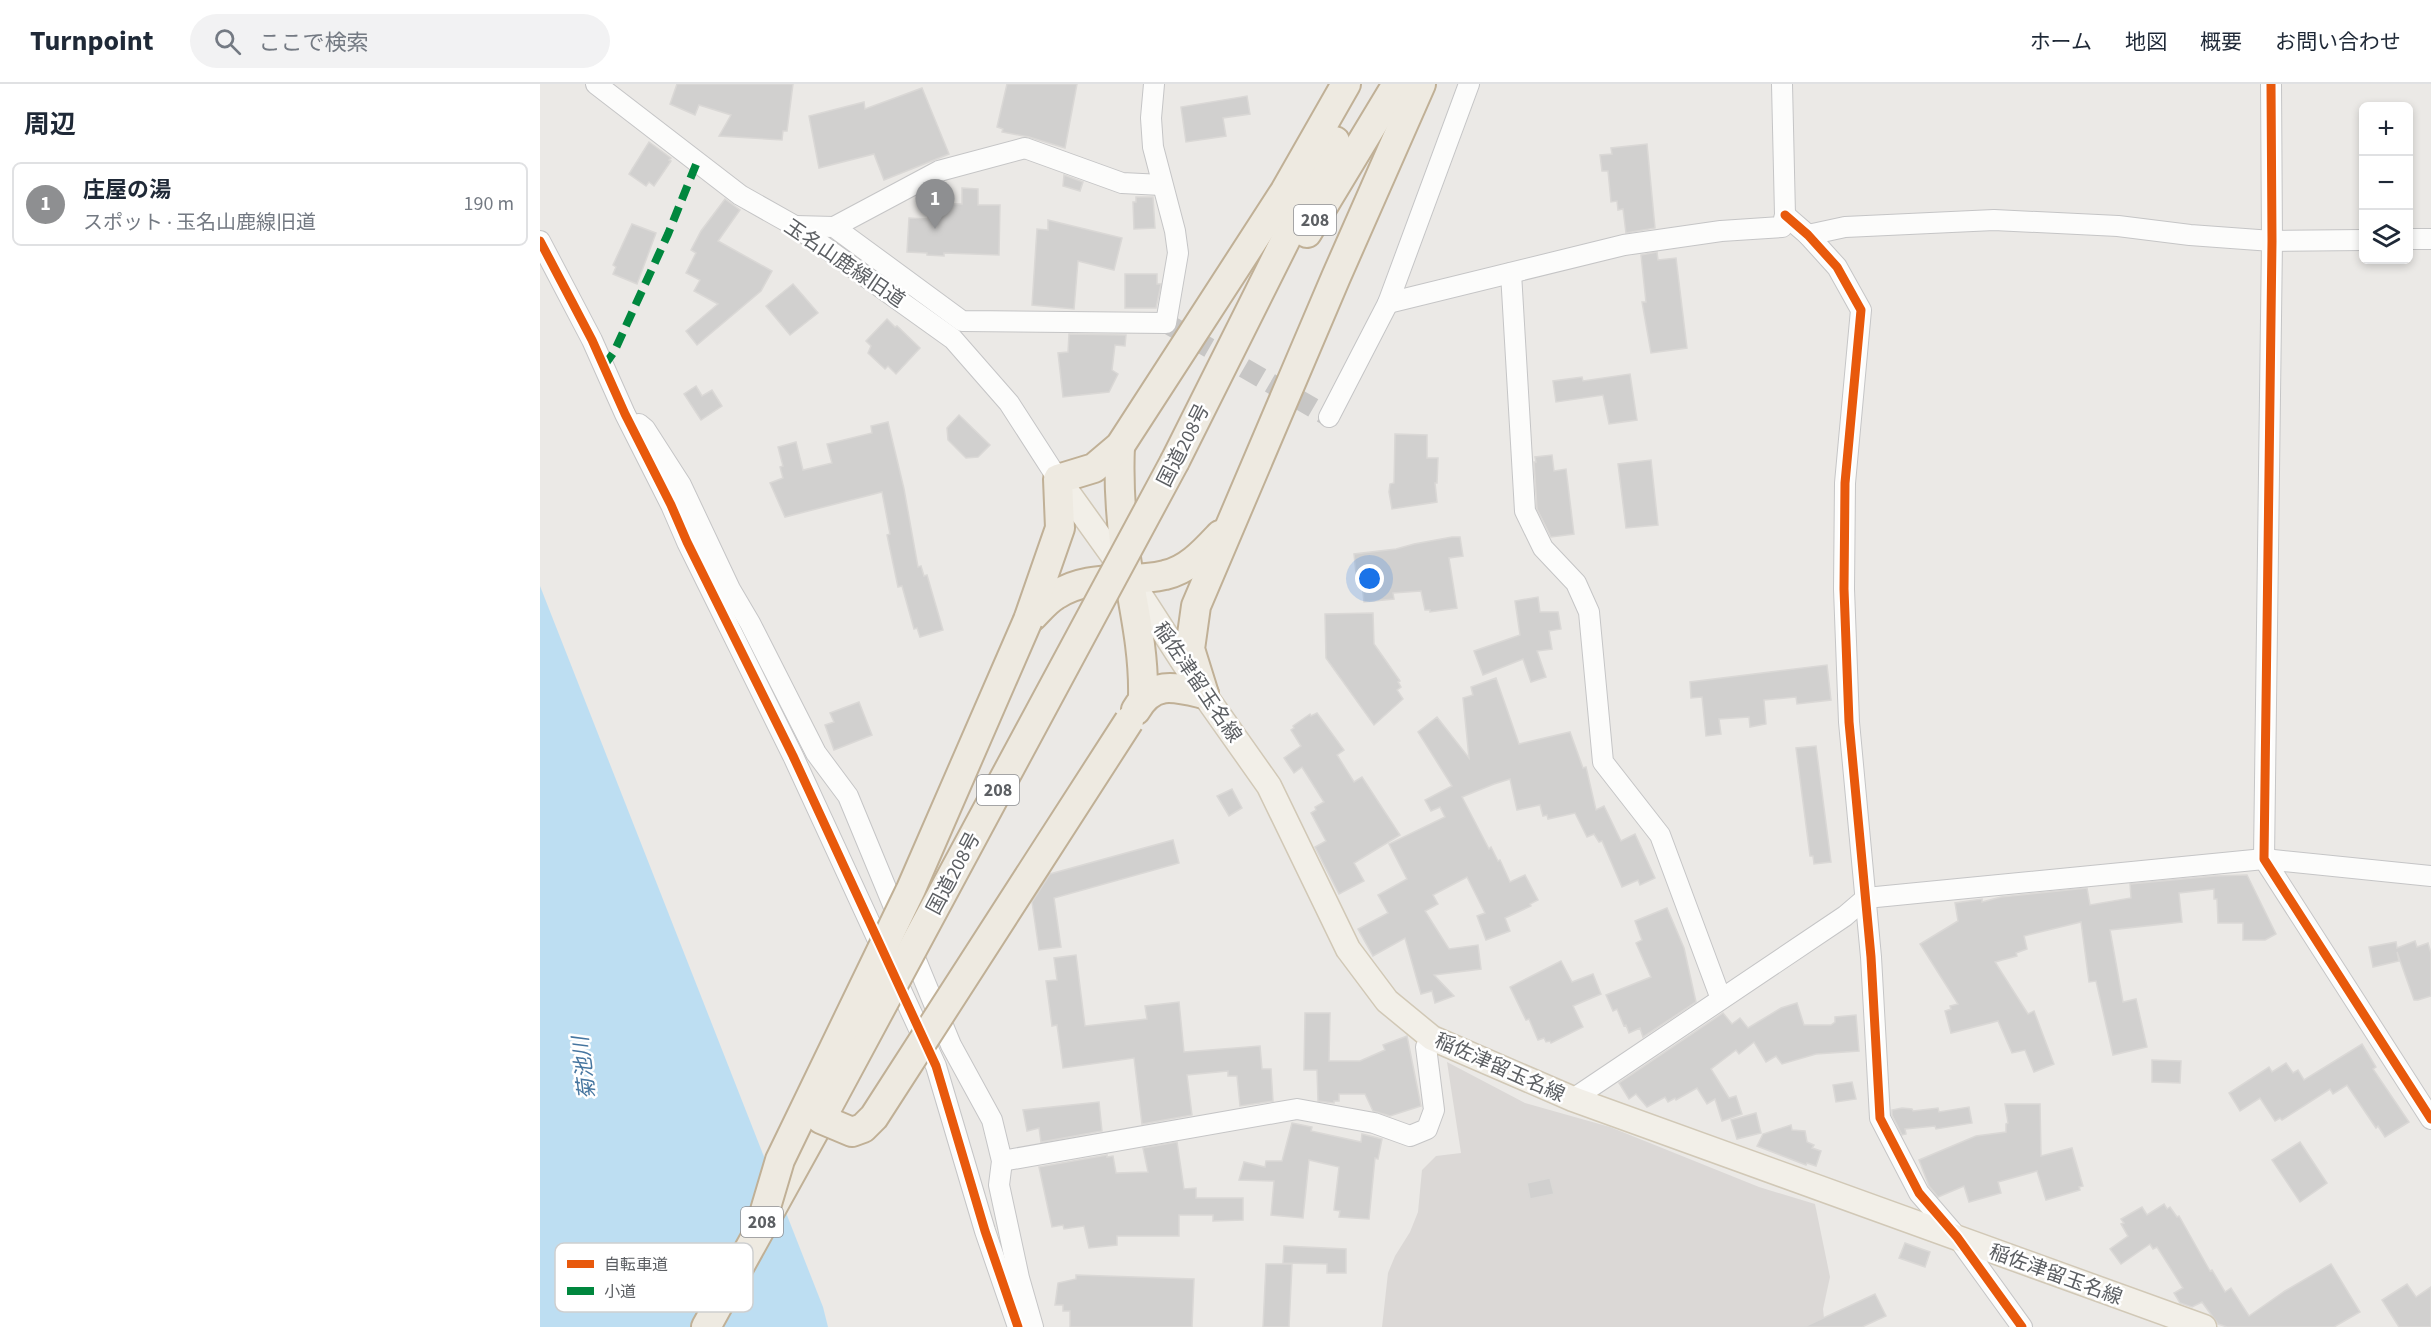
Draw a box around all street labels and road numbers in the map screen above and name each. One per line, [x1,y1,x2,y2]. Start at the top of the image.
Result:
road number: 208 [1294,205,1336,235]
street label: 玉名山鹿線旧道 [779,213,910,315]
street label: 国道208号 [1151,399,1217,492]
street label: 稲佐津留玉名線 [1146,617,1248,748]
road number: 208 [977,775,1019,805]
street label: 国道208号 [920,827,987,920]
street label: 稲佐津留玉名線 [1430,1027,1569,1109]
road number: 208 [741,1207,783,1237]
street label: 稲佐津留玉名線 [1985,1238,2126,1312]

